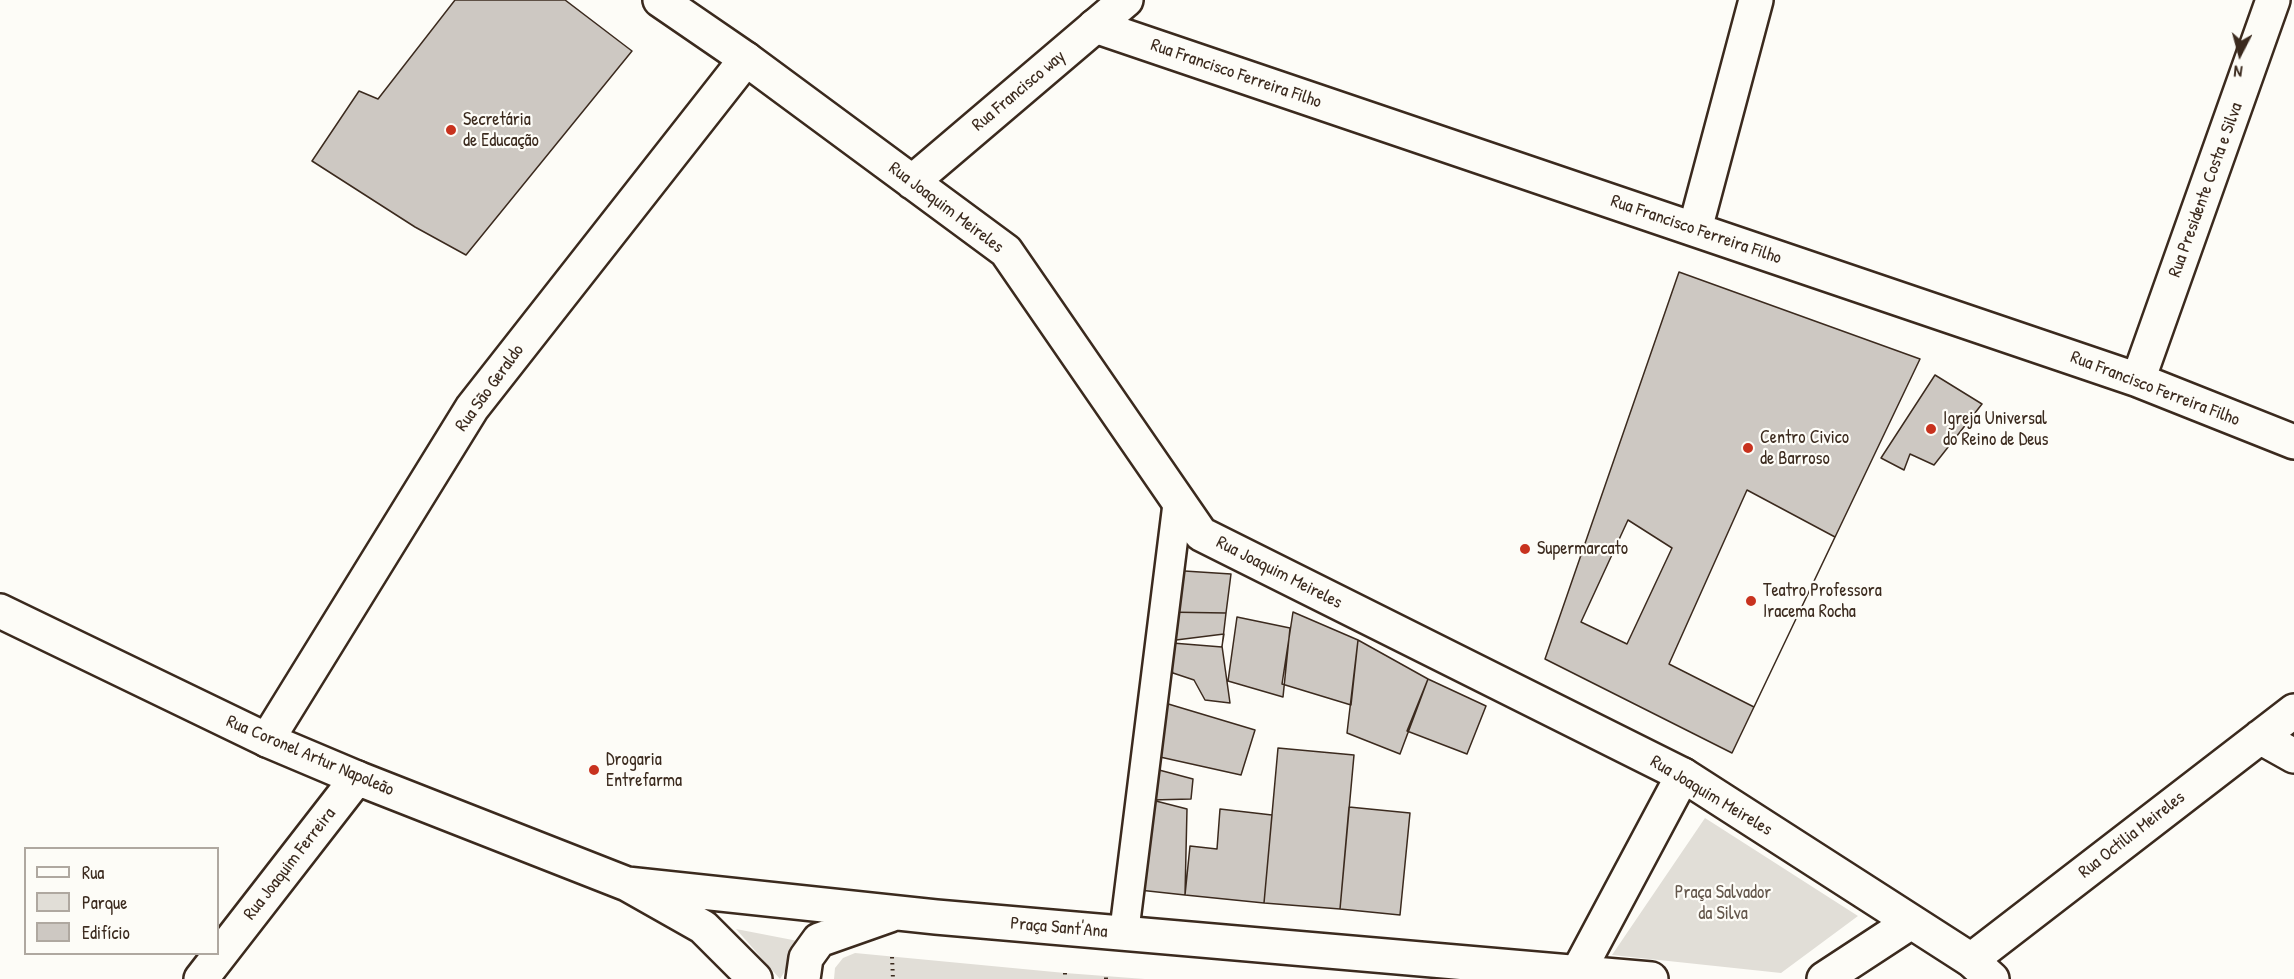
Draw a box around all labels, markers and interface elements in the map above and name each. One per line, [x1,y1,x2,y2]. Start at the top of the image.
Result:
north arrow [2210,24,2270,84]
street label: Rua Francisco Ferreira Filho [1148,35,1324,113]
street label: Rua Francisco way [968,46,1070,136]
text: N [2233,61,2244,83]
street label: Rua Presidente Costa e Silva [2164,100,2248,280]
place label: Secretária de Educação [463,109,539,152]
marker: Secretária de Educação [444,123,458,137]
street label: Rua Joaquim Meireles [884,158,1008,258]
street label: Rua Francisco Ferreira Filho [1608,191,1784,269]
street label: Rua São Geraldo [451,340,529,436]
street label: Rua Francisco Ferreira Filho [2067,347,2243,431]
place label: Igreja Universal do Reino de Deus [1943,408,2048,450]
marker: Igreja Universal do Reino de Deus [1924,422,1938,436]
place label: Centro Civico de Barroso [1760,427,1849,470]
marker: Centro Civico de Barroso [1741,441,1755,455]
street label: Rua Joaquim Meireles [1212,532,1346,614]
place label: Supermarcato [1537,538,1628,560]
marker: Supermarcato [1518,542,1532,556]
place label: Teatro Professora Iracema Rocha [1763,580,1882,622]
marker: Teatro Professora Iracema Rocha [1744,594,1758,608]
street label: Rua Coronel Artur Napoleão [223,711,397,801]
place label: Drogaria Entrefarma [606,749,682,792]
street label: Rua Joaquim Meireles [1646,751,1776,841]
marker: Drogaria Entrefarma [587,763,601,777]
street label: Rua Octilia Meireles [2075,787,2189,883]
street label: Rua Joaquim Ferreira [239,804,341,924]
legend [24,847,219,955]
text: Rua [82,860,104,885]
park label: Praça Salvador da Silva [1675,882,1771,924]
text: Parque [82,890,127,915]
street label: Praça Sant'Ana [1010,913,1108,943]
text: Edifício [82,920,130,945]

